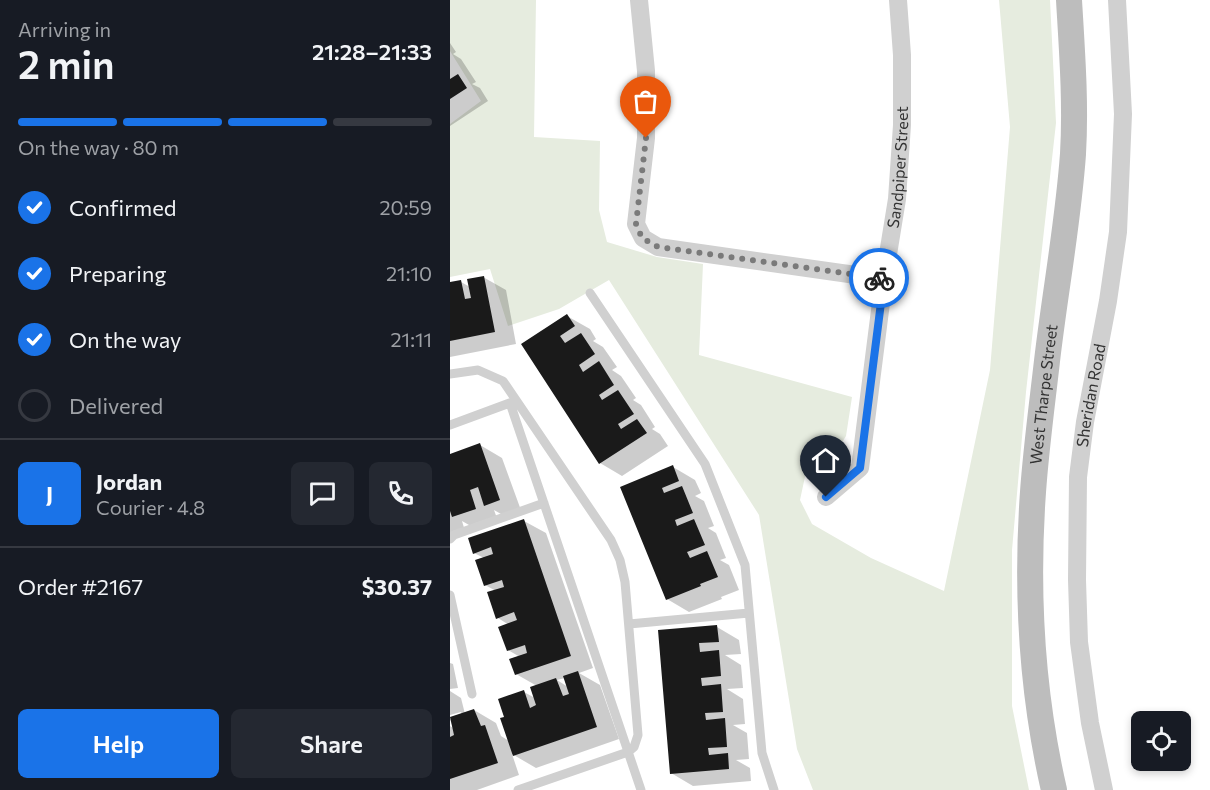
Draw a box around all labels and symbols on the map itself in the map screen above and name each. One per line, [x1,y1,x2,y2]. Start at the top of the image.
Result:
pin [620,76,671,138]
street label: Sandpiper Street [882,106,911,230]
courier [849,248,909,308]
street label: West Tharpe Street [1025,323,1061,465]
street label: Sheridan Road [1072,342,1109,448]
pin [800,435,851,497]

